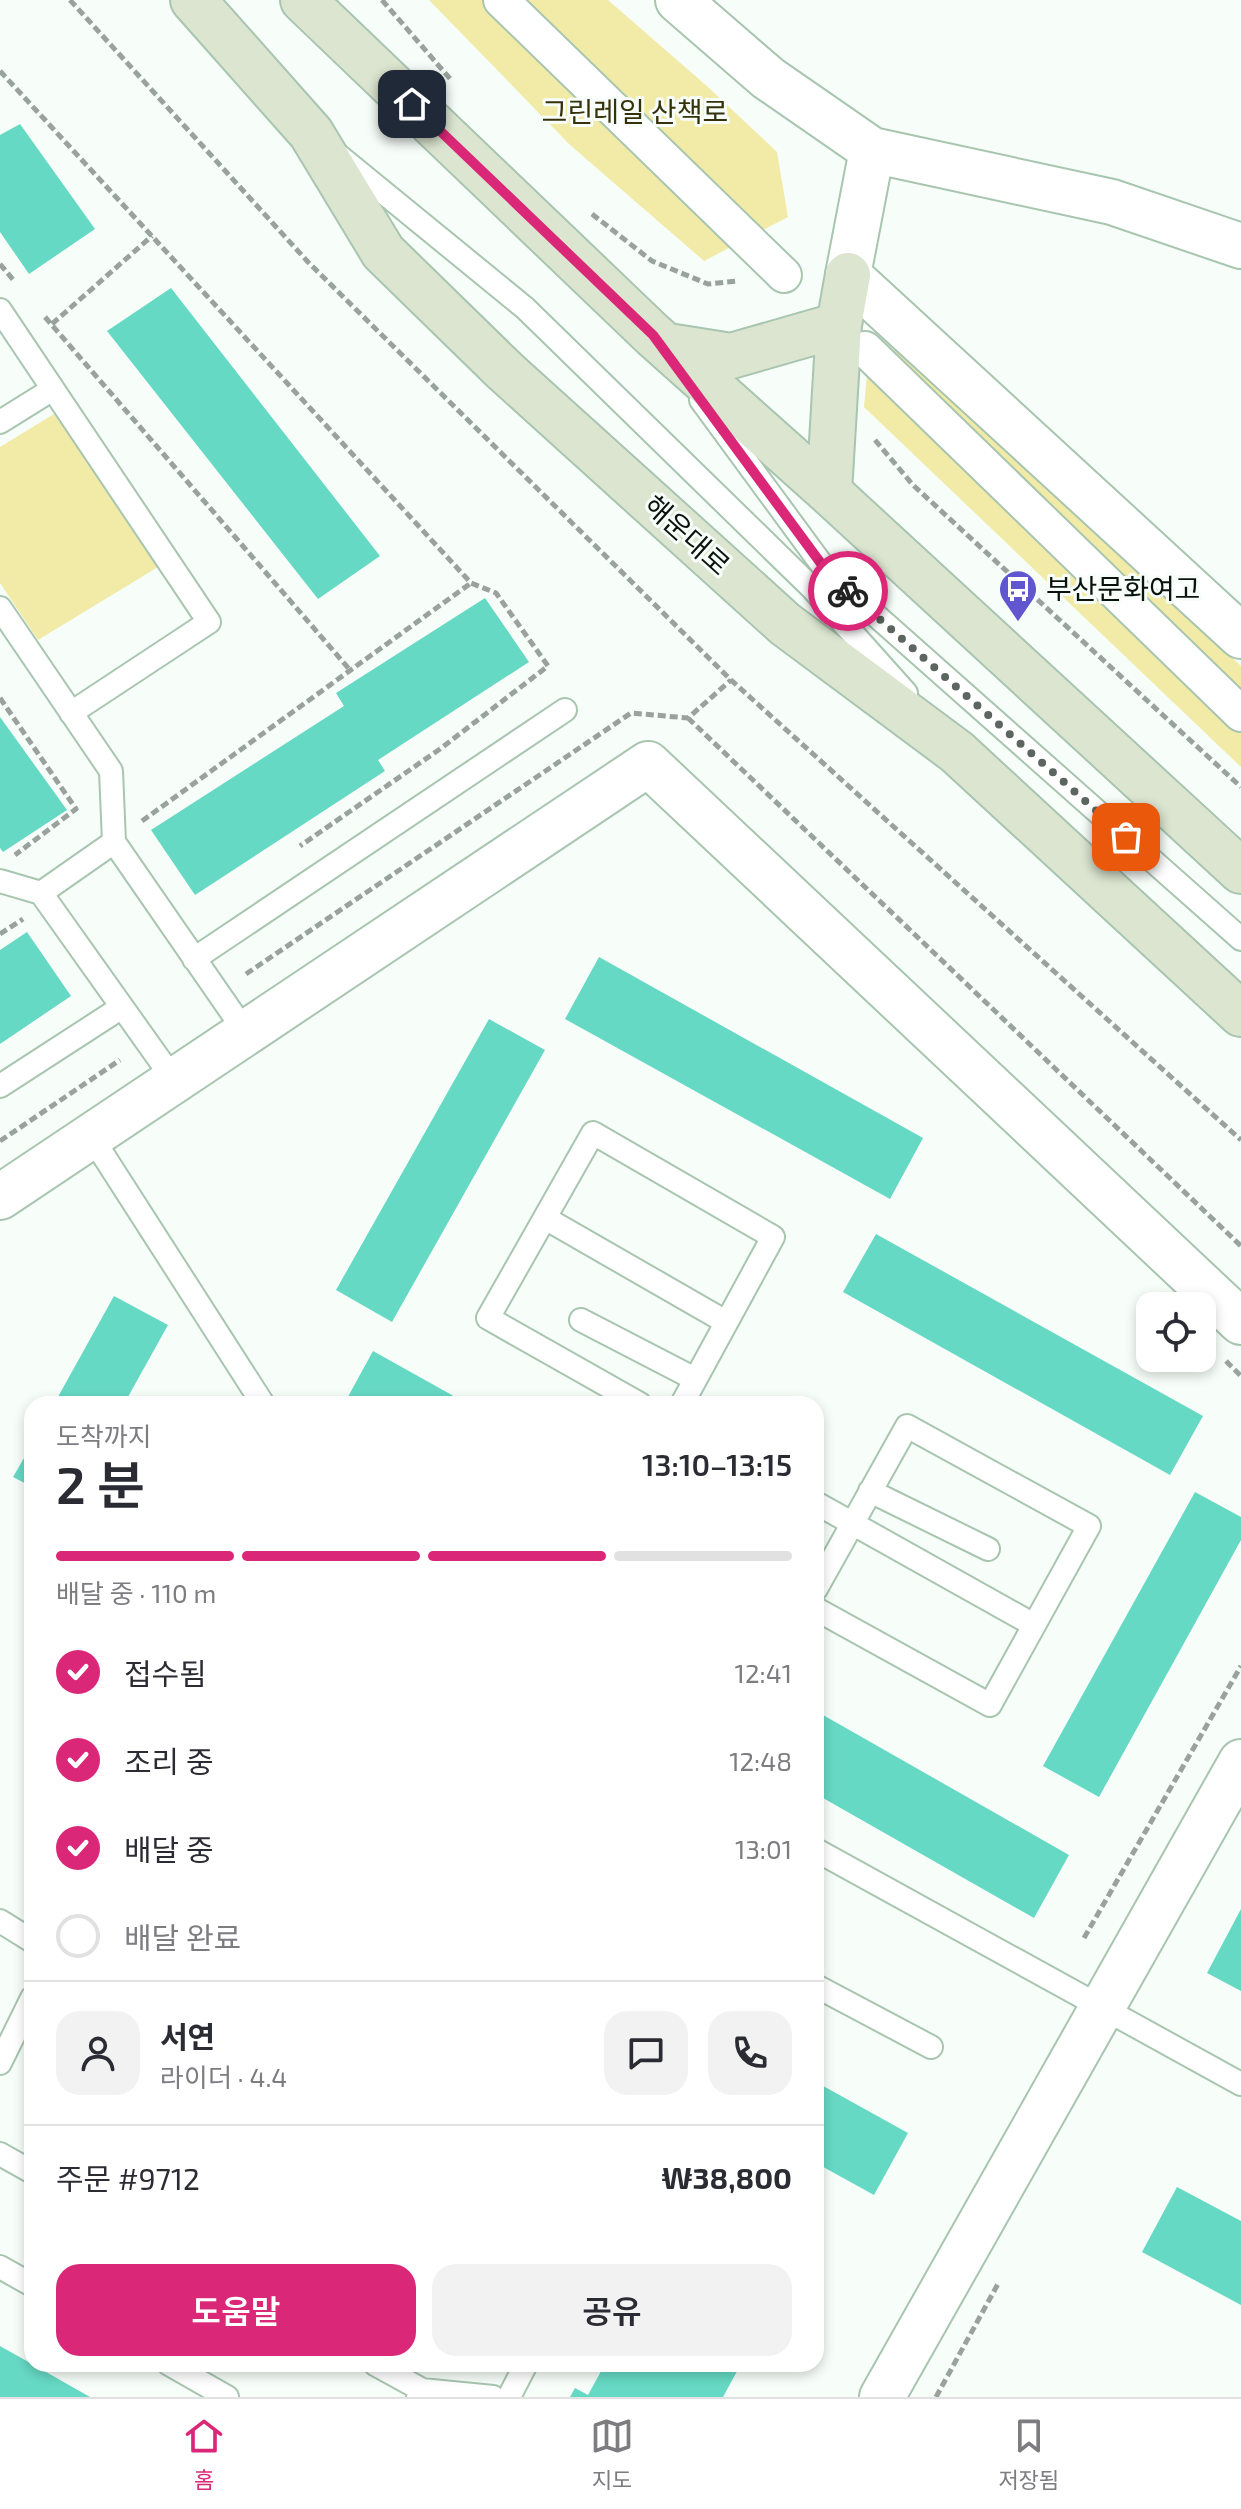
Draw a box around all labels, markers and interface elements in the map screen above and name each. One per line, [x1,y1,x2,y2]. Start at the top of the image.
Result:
pin [378,70,446,138]
icon: home [390,82,434,126]
park label: 그린레일 산책로 [542,94,728,128]
street label: 해운대로 [638,487,737,581]
courier [808,551,888,631]
bus stop icon: 부산문화여고 [997,568,1039,623]
icon: bike [826,569,870,613]
place label: 부산문화여고 [1046,571,1201,605]
pin [1092,803,1160,871]
icon: bag [1104,815,1148,859]
map controls [1136,1292,1216,1372]
button: locate [1136,1292,1216,1372]
text: 도착까지 [56,1420,152,1451]
text: 13:10–13:15 [642,1446,792,1482]
text: 2 분 [56,1452,145,1514]
text: 배달 중 · 110 m [56,1577,216,1608]
icon: check [56,1650,100,1694]
text: 접수됨 [124,1655,207,1691]
text: 12:41 [735,1657,792,1688]
icon: check [56,1738,100,1782]
text: 조리 중 [124,1743,214,1779]
text: 12:48 [729,1745,792,1776]
icon: check [56,1826,100,1870]
text: 배달 중 [124,1831,214,1867]
text: 13:01 [735,1833,792,1864]
text: 배달 완료 [124,1919,241,1955]
button: person [56,2011,140,2095]
button: chat [604,2011,688,2095]
button: phone [708,2011,792,2095]
text: 서연 [160,2018,215,2054]
text: 라이더 · 4.4 [160,2061,287,2092]
text: ₩38,800 [662,2159,792,2195]
text: 주문 #9712 [56,2160,200,2196]
button: 도움말 [56,2264,416,2356]
button: 공유 [432,2264,792,2356]
tab: 홈 [182,2414,226,2494]
tab: 지도 [590,2414,634,2494]
tab: 저장됨 [998,2414,1059,2494]

